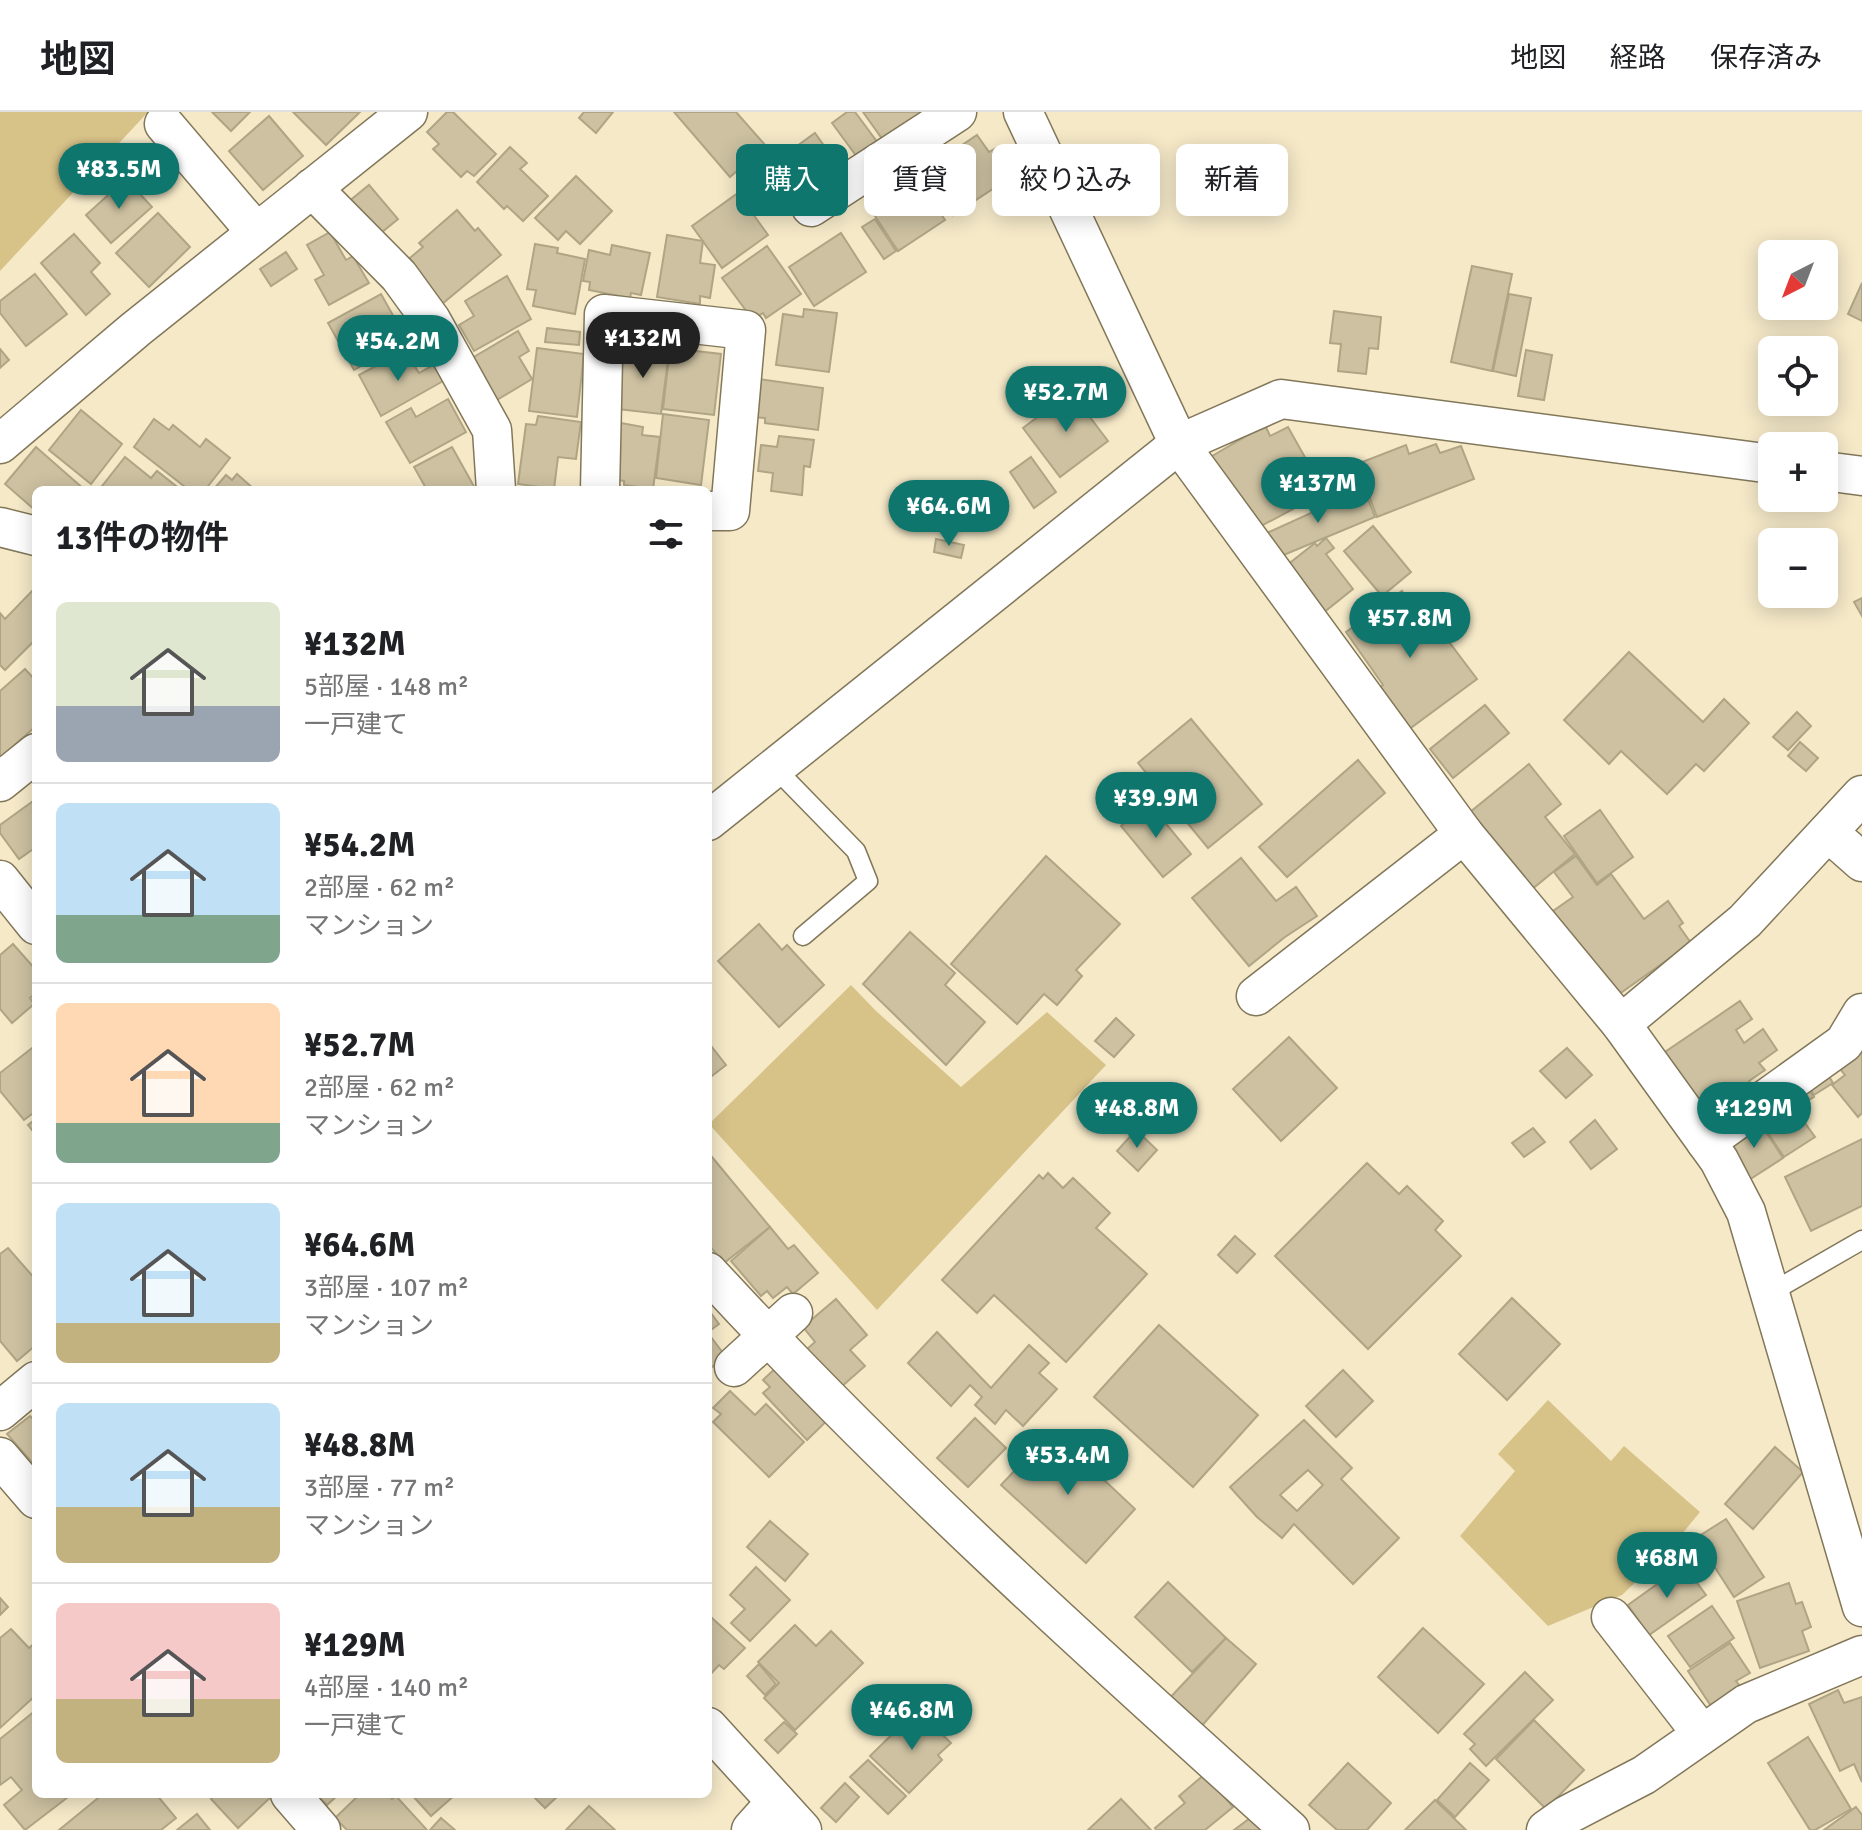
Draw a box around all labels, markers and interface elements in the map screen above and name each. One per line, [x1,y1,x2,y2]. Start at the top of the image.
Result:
text: 地図 [40,36,116,83]
text: 地図 [1510,41,1566,75]
text: 経路 [1610,41,1666,75]
text: 保存済み [1710,41,1822,75]
pin: ¥83.5M [54,143,184,211]
chip: 購入 [736,144,848,216]
chip: 賃貸 [864,144,976,216]
chip: 絞り込み [992,144,1160,216]
chip: 新着 [1176,144,1288,216]
text: ¥83.5M [76,153,162,185]
north arrow [1758,240,1838,320]
map controls [1758,240,1838,608]
pin: ¥132M [587,312,699,380]
pin: ¥54.2M [333,315,463,383]
text: ¥132M [604,322,682,354]
text: ¥54.2M [355,325,441,357]
button: locate [1758,336,1838,416]
pin: ¥52.7M [1001,366,1131,434]
text: ¥52.7M [1023,376,1109,408]
button: + [1758,432,1838,512]
pin: ¥137M [1262,457,1374,525]
text: ¥137M [1279,467,1357,499]
pin: ¥64.6M [884,480,1014,548]
text: ¥64.6M [906,490,992,522]
icon: filters [644,512,688,556]
text: 13件の物件 [56,517,229,559]
button: − [1758,528,1838,608]
pin: ¥57.8M [1345,592,1475,660]
text: ¥57.8M [1367,602,1453,634]
text: ¥132M [304,623,406,665]
icon: home [120,634,216,730]
text: 5部屋 · 148 m² [304,671,469,703]
text: 一戸建て [304,709,408,741]
pin: ¥39.9M [1091,772,1221,840]
text: ¥39.9M [1113,782,1199,814]
text: ¥54.2M [304,824,416,866]
icon: home [120,835,216,931]
text: 2部屋 · 62 m² [304,872,455,904]
text: マンション [304,910,434,942]
text: ¥52.7M [304,1024,416,1066]
icon: home [120,1035,216,1131]
text: 2部屋 · 62 m² [304,1072,455,1104]
pin: ¥48.8M [1072,1082,1202,1150]
pin: ¥129M [1698,1082,1810,1150]
text: ¥48.8M [1094,1092,1180,1124]
text: ¥129M [1715,1092,1793,1124]
text: マンション [304,1110,434,1142]
text: ¥64.6M [304,1224,416,1266]
icon: home [120,1235,216,1331]
text: 3部屋 · 107 m² [304,1272,469,1304]
text: マンション [304,1310,434,1342]
text: ¥48.8M [304,1424,416,1466]
pin: ¥53.4M [1003,1429,1133,1497]
icon: home [120,1435,216,1531]
text: ¥53.4M [1025,1439,1111,1471]
text: 3部屋 · 77 m² [304,1472,455,1504]
text: マンション [304,1510,434,1542]
pin: ¥68M [1620,1532,1714,1600]
text: ¥68M [1635,1542,1699,1574]
text: ¥129M [304,1624,406,1666]
icon: home [120,1635,216,1731]
text: 4部屋 · 140 m² [304,1672,469,1704]
pin: ¥46.8M [847,1684,977,1752]
text: ¥46.8M [869,1694,955,1726]
text: 一戸建て [304,1710,408,1742]

